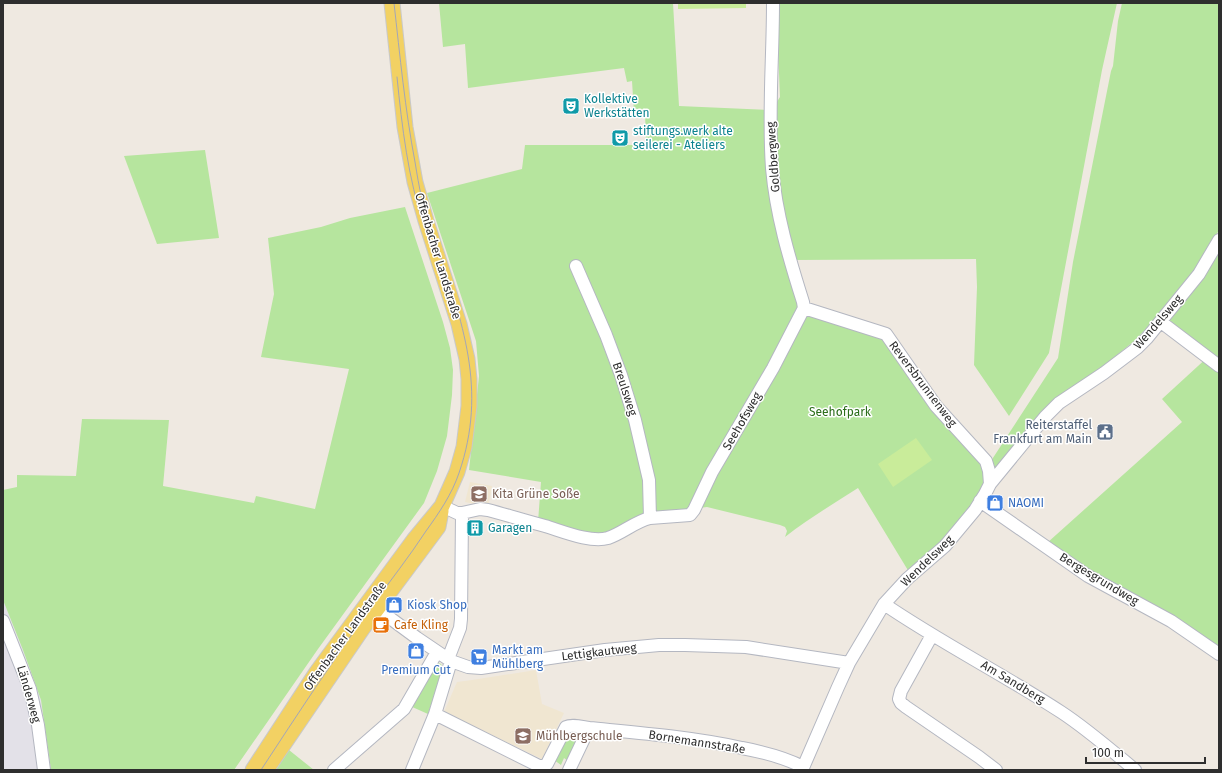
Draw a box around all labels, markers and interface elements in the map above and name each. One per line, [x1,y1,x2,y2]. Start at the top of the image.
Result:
place label: Kollektive Werkstätten [584,92,650,120]
theatre icon: Kollektive Werkstätten [561,96,581,116]
street label: Goldbergweg [763,120,782,193]
place label: stiftungs.werk alte seilerei - Ateliers [633,124,733,152]
theatre icon: stiftungs.werk alte seilerei - Ateliers [610,128,630,148]
street label: Offenbacher Landstraße [412,191,464,321]
street label: Wendelsweg [1131,291,1186,352]
street label: Reversbrunnenweg [886,338,960,430]
street label: Breulsweg [610,360,640,418]
street label: Seehofsweg [720,389,765,452]
park label: Seehofpark [809,405,872,419]
place label: Reiterstaffel Frankfurt am Main [993,418,1092,446]
public building icon: Reiterstaffel Frankfurt am Main [1095,422,1115,442]
school or university icon: Kita Grüne Soße [469,484,489,504]
place label: Kita Grüne Soße [492,487,580,501]
shop icon: NAOMI [985,493,1005,513]
place label: NAOMI [1008,496,1044,510]
building icon: Garagen [465,518,485,538]
place label: Garagen [488,521,532,535]
street label: Wendelsweg [898,532,957,589]
street label: Bergesgrundweg [1057,550,1142,609]
street label: Offenbacher Landstraße [301,579,389,693]
shop icon: Kiosk Shop [384,595,404,615]
place label: Kiosk Shop [407,598,467,612]
cafe icon: Cafe Kling [371,615,391,635]
place label: Cafe Kling [394,618,449,632]
street label: Lettigkautweg [561,640,638,664]
shop icon: Premium Cut [406,641,426,661]
place label: Markt am Mühlberg [492,643,544,671]
supermarket icon: Markt am Mühlberg [469,647,489,667]
street label: Am Sandberg [979,657,1048,707]
place label: Premium Cut [381,663,451,677]
street label: Länderweg [14,664,44,725]
school or university icon: Mühlbergschule [513,726,533,746]
street label: Bornemannstraße [648,727,746,757]
place label: Mühlbergschule [536,729,623,743]
scale bar [1086,739,1205,765]
text: 100 m [1092,746,1124,760]

